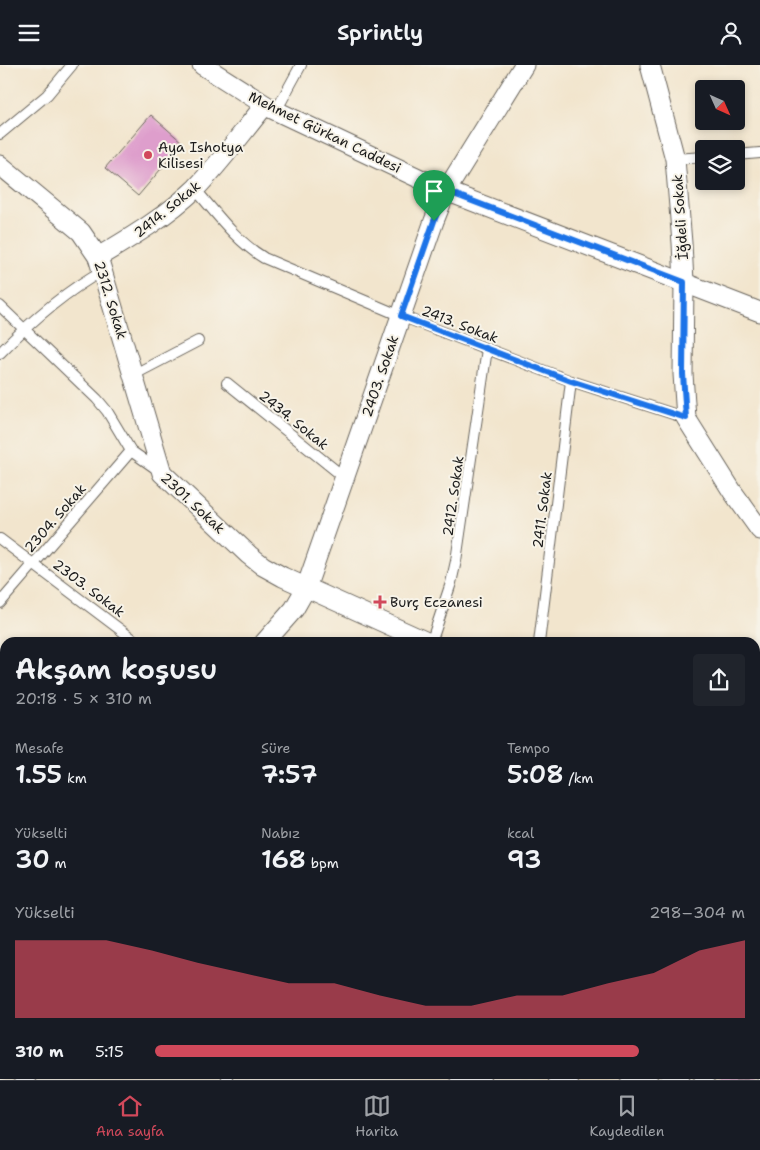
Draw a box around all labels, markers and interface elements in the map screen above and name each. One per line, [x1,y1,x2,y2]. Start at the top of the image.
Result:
text: Sprintly [337,18,423,47]
icon: menu [15,19,43,47]
icon: person [717,19,745,47]
north arrow [695,80,745,130]
map controls [695,80,745,190]
street label: Mehmet Gürkan Caddesi [246,87,404,177]
place label: Aya Ishotya Kilisesi [158,138,243,172]
button: layers [695,140,745,190]
marker: Aya Ishotya Kilisesi [142,149,154,161]
pin [413,170,455,221]
street label: İğdeli Sokak [668,174,692,260]
street label: 2414. Sokak [130,177,204,241]
icon: arrive [420,177,448,205]
street label: 2312. Sokak [91,259,131,341]
street label: 2413. Sokak [419,301,501,347]
street label: 2403. Sokak [358,333,402,419]
street label: 2434. Sokak [256,386,332,454]
street label: 2412. Sokak [438,455,468,537]
street label: 2301. Sokak [157,469,229,537]
street label: 2411. Sokak [528,471,556,549]
street label: 2304. Sokak [20,480,90,556]
street label: 2303. Sokak [49,555,129,621]
place label: Burç Eczanesi [390,593,483,611]
marker: Burç Eczanesi [374,596,386,608]
text: Akşam koşusu [15,650,217,688]
button: share [693,654,745,706]
text: 20:18 · 5 × 310 m [15,688,152,709]
text: Mesafe [15,739,64,757]
text: Süre [261,739,290,757]
text: Tempo [507,739,550,757]
text: 1.55 [15,757,62,791]
text: 7:57 [261,757,317,791]
text: 5:08 [507,757,564,791]
text: km [62,769,87,787]
text: /km [564,769,593,787]
text: Yükselti [15,824,67,842]
text: Nabız [261,824,300,842]
text: kcal [507,824,534,842]
text: 30 [15,842,50,876]
text: 168 [261,842,306,876]
text: 93 [507,842,541,876]
text: m [50,854,67,872]
text: bpm [306,854,339,872]
text: Yükselti [15,902,75,923]
text: 298–304 m [649,902,745,923]
text: 310 m [15,1041,64,1062]
text: 5:15 [95,1041,124,1062]
tab: Ana sayfa [96,1092,164,1140]
tab: Harita [355,1092,398,1140]
tab: Kaydedilen [590,1092,664,1140]

